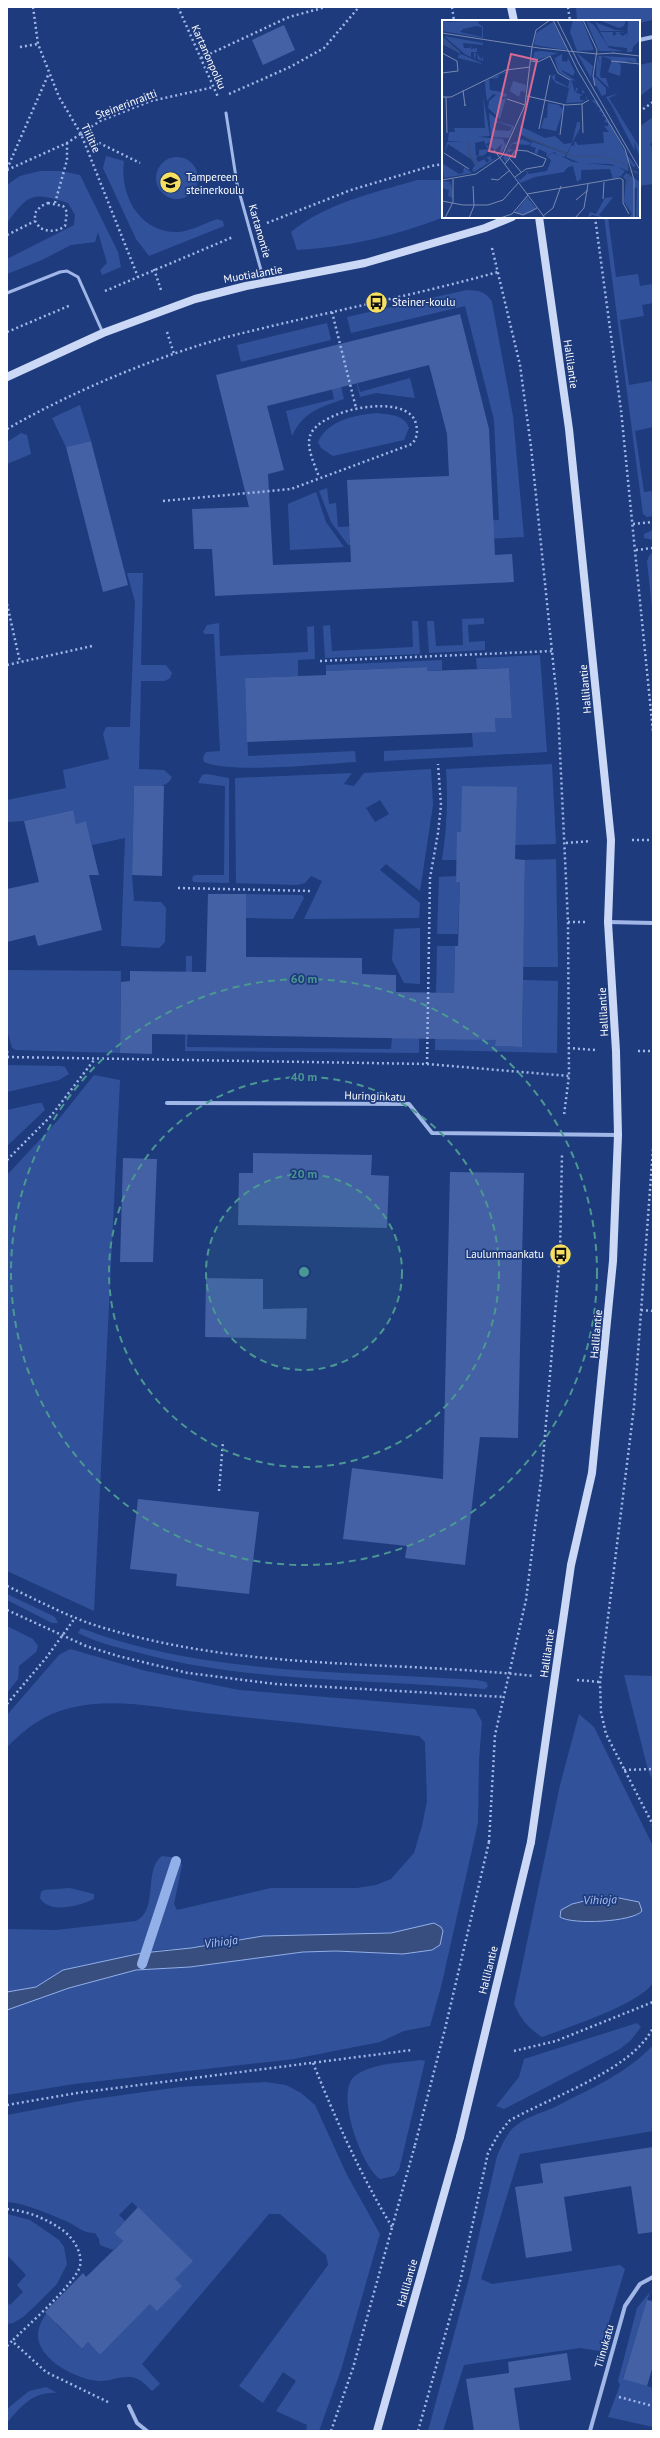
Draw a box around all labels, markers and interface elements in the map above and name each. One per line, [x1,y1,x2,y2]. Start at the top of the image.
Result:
inset map [442,20,640,218]
street label: Kartanonpolku [189,22,230,92]
street label: Steinerinraitti [93,86,159,122]
street label: Tiilitie [78,121,104,155]
school or university icon: Tampereen steinerkoulu [157,170,183,196]
place label: Tampereen steinerkoulu [186,170,244,197]
street label: Kartanontie [246,202,274,260]
street label: Muotialantie [222,262,284,286]
bus stop icon: Steiner-koulu [363,289,389,315]
place label: Steiner-koulu [392,295,455,309]
street label: Hallilantie [561,339,581,390]
street label: Hallilantie [576,663,594,714]
text: 60 m [291,971,317,986]
street label: Hallilantie [595,987,611,1037]
text: 40 m [291,1069,317,1084]
street label: Huringinkatu [344,1088,406,1104]
text: 20 m [291,1166,317,1181]
bus stop icon: Laulunmaankatu [547,1241,573,1267]
place label: Laulunmaankatu [466,1247,544,1261]
centre of rings [297,1265,311,1279]
street label: Hallilantie [587,1308,605,1359]
street label: Hallilantie [537,1627,557,1678]
water label: Vihioja [583,1891,617,1908]
water label: Vihioja [203,1932,239,1951]
street label: Hallilantie [475,1944,501,1996]
street label: Hallilantie [393,2257,421,2309]
street label: Tiinukatu [591,2323,617,2369]

